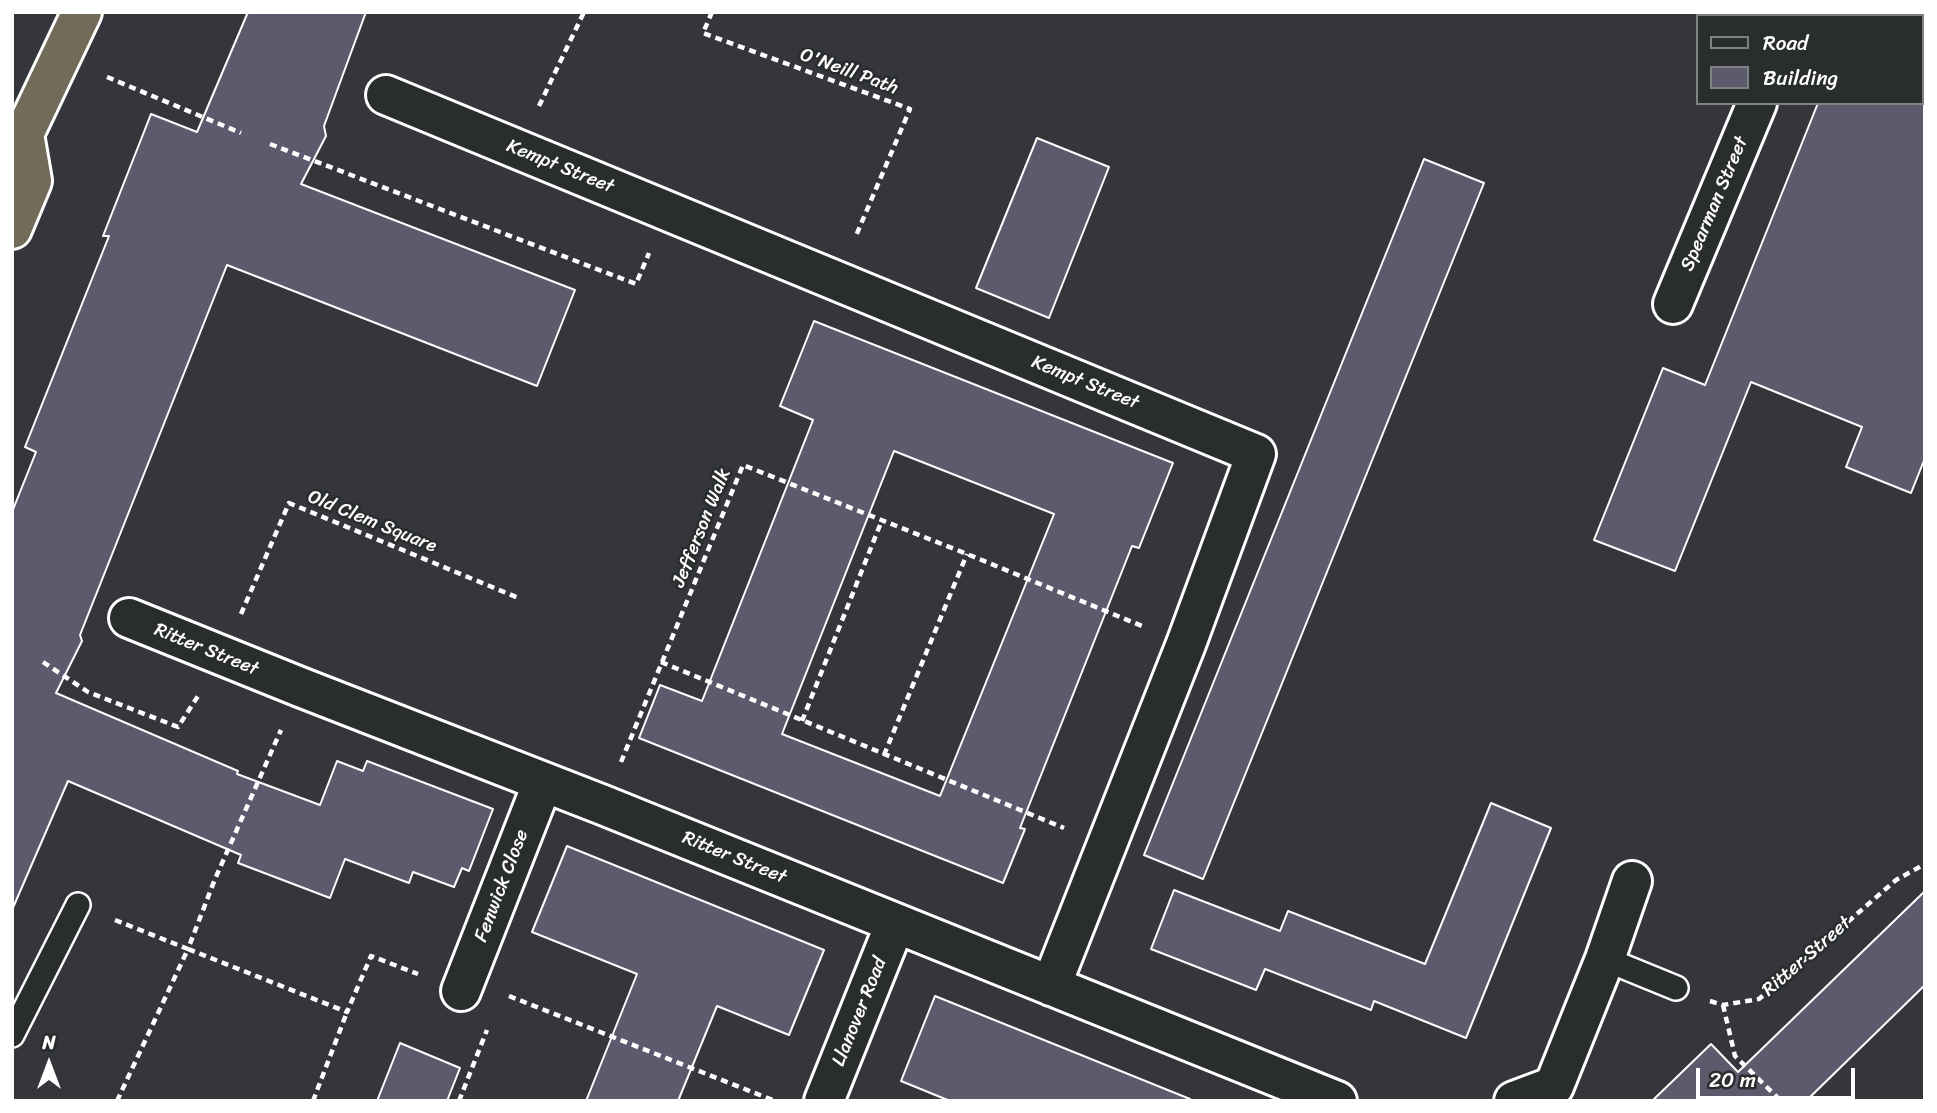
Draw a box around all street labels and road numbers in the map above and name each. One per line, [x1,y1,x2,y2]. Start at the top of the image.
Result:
street label: O'Neill Path [797,44,901,100]
street label: Spearman Street [1676,133,1754,275]
street label: Kempt Street [503,135,617,199]
street label: Kempt Street [1028,351,1142,415]
street label: Jefferson Walk [668,465,736,591]
street label: Old Clem Square [304,486,440,558]
street label: Ritter Street [151,619,261,681]
street label: Fenwick Close [470,827,534,945]
street label: Ritter Street [679,827,789,889]
street label: Ritter Street [1758,912,1856,1002]
street label: Llanover Road [828,954,892,1070]

